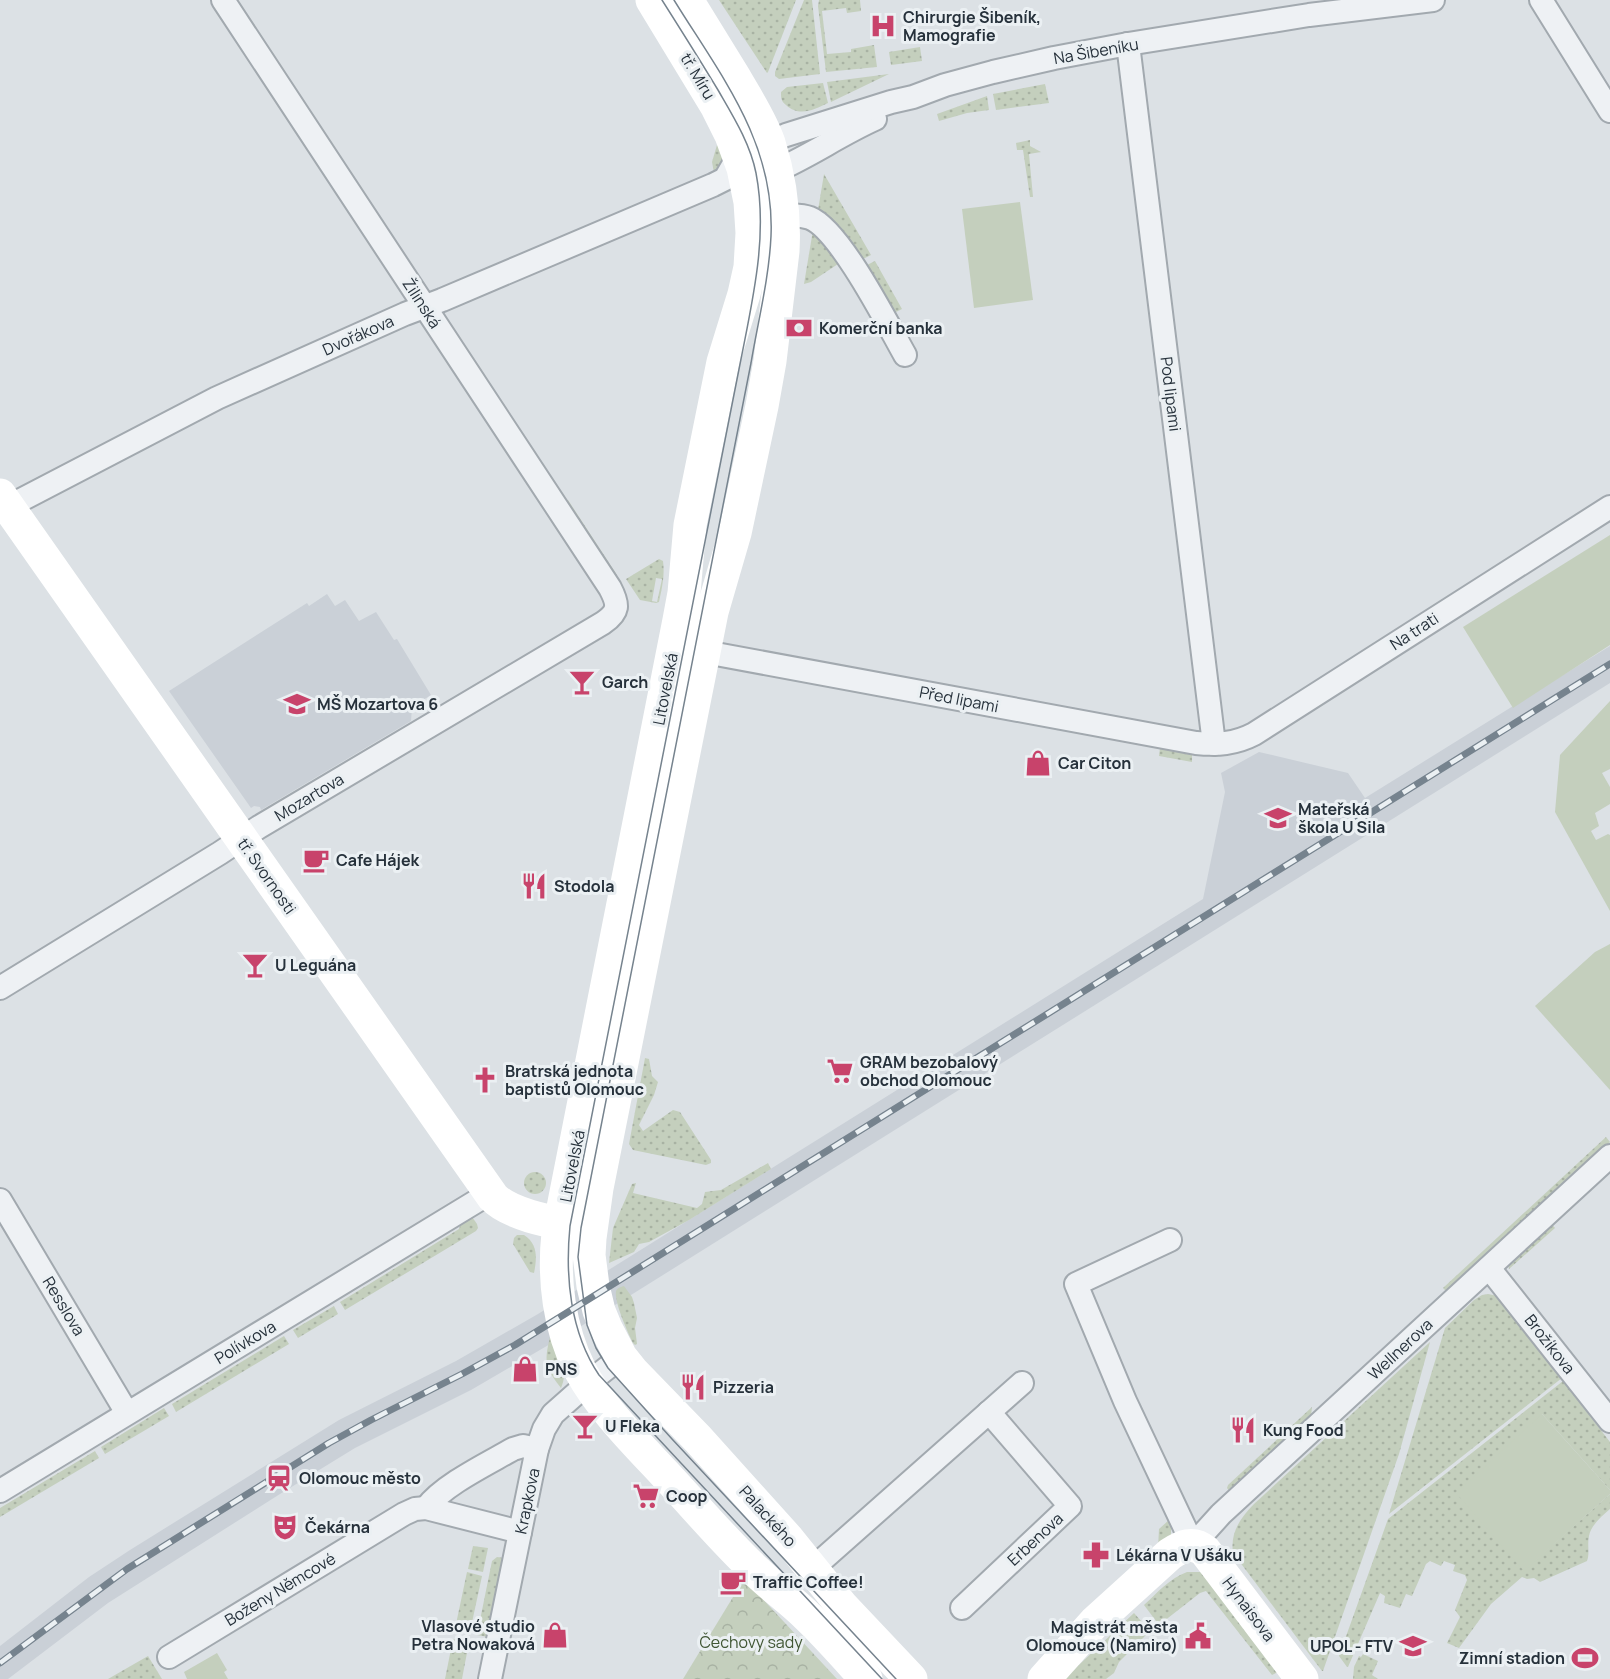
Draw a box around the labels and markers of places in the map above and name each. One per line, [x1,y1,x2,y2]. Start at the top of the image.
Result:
place label: Chirurgie Šibeník, Mamografie [903,6,1041,46]
hospital icon: Chirurgie Šibeník, Mamografie [868,11,898,41]
bank icon: Komerční banka [784,313,814,343]
place label: Komerční banka [819,317,943,339]
bar icon: Garch [567,667,597,697]
place label: Garch [602,671,648,693]
school or university icon: MŠ Mozartova 6 [282,689,312,719]
place label: MŠ Mozartova 6 [317,693,438,715]
shop icon: Car Citon [1023,748,1053,778]
place label: Car Citon [1058,752,1131,774]
place label: Mateřská škola U Sila [1298,798,1385,838]
school or university icon: Mateřská škola U Sila [1263,803,1293,833]
cafe icon: Cafe Hájek [301,845,331,875]
place label: Cafe Hájek [336,849,420,871]
restaurant icon: Stodola [519,871,549,901]
place label: Stodola [554,875,614,897]
bar icon: U Leguána [240,950,270,980]
place label: U Leguána [275,954,356,976]
place label: GRAM bezobalový obchod Olomouc [860,1051,998,1091]
supermarket icon: GRAM bezobalový obchod Olomouc [825,1056,855,1086]
place label: Bratrská jednota baptistů Olomouc [505,1060,644,1100]
church icon: Bratrská jednota baptistů Olomouc [470,1065,500,1095]
shop icon: PNS [510,1354,540,1384]
place label: PNS [545,1358,577,1380]
restaurant icon: Pizzeria [678,1372,708,1402]
place label: Pizzeria [713,1376,774,1398]
bar icon: U Fleka [570,1411,600,1441]
place label: U Fleka [605,1415,660,1437]
restaurant icon: Kung Food [1228,1415,1258,1445]
place label: Kung Food [1263,1419,1344,1441]
station icon: Olomouc město [264,1463,294,1493]
place label: Olomouc město [299,1467,421,1489]
supermarket icon: Coop [631,1481,661,1511]
place label: Coop [666,1485,708,1507]
theatre icon: Čekárna [270,1512,300,1542]
place label: Čekárna [305,1516,370,1538]
pharmacy icon: Lékárna V Ušáku [1081,1540,1111,1570]
place label: Lékárna V Ušáku [1116,1544,1242,1566]
cafe icon: Traffic Coffee! [718,1567,748,1597]
place label: Traffic Coffee! [753,1571,864,1593]
place label: Vlasové studio Petra Nowaková [412,1615,535,1655]
place label: Magistrát města Olomouce (Namiro) [1026,1616,1178,1656]
shop icon: Vlasové studio Petra Nowaková [540,1620,570,1650]
public building icon: Magistrát města Olomouce (Namiro) [1183,1621,1213,1651]
school or university icon: UPOL - FTV [1398,1631,1428,1661]
place label: UPOL - FTV [1310,1635,1394,1657]
sports icon: Zimní stadion [1570,1643,1600,1673]
place label: Zimní stadion [1459,1647,1565,1669]

